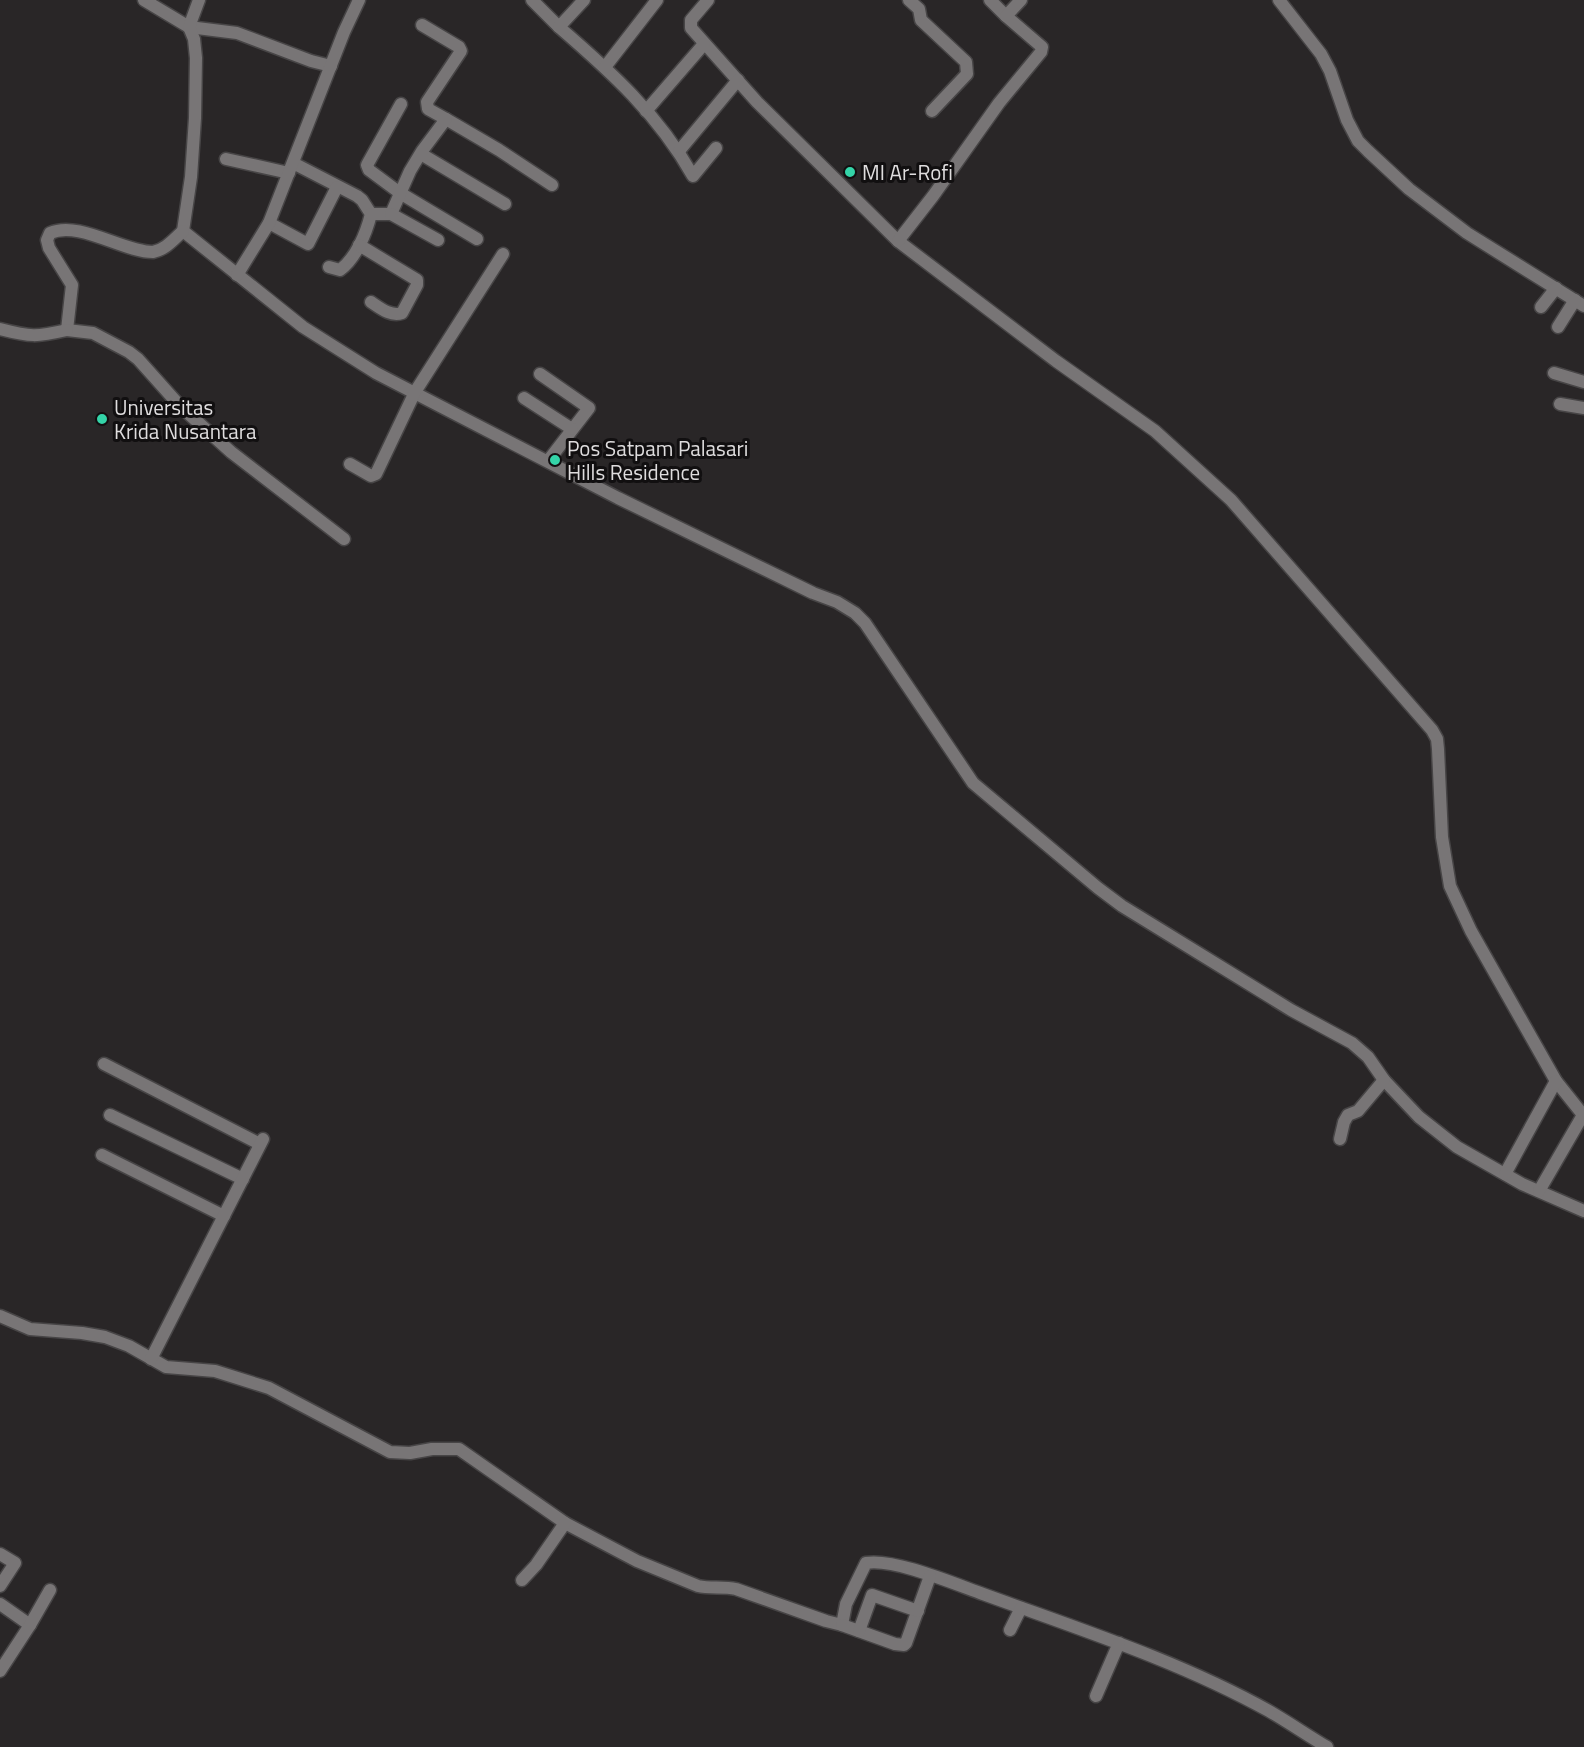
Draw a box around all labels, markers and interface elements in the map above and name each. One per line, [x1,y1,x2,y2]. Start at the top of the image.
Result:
place label: MI Ar-Rofi [862,156,953,188]
marker: MI Ar-Rofi [843,165,857,179]
place label: Universitas Krida Nusantara [114,391,257,447]
marker: Universitas Krida Nusantara [95,412,109,426]
place label: Pos Satpam Palasari Hills Residence [567,432,748,488]
marker: Pos Satpam Palasari Hills Residence [548,453,562,467]

